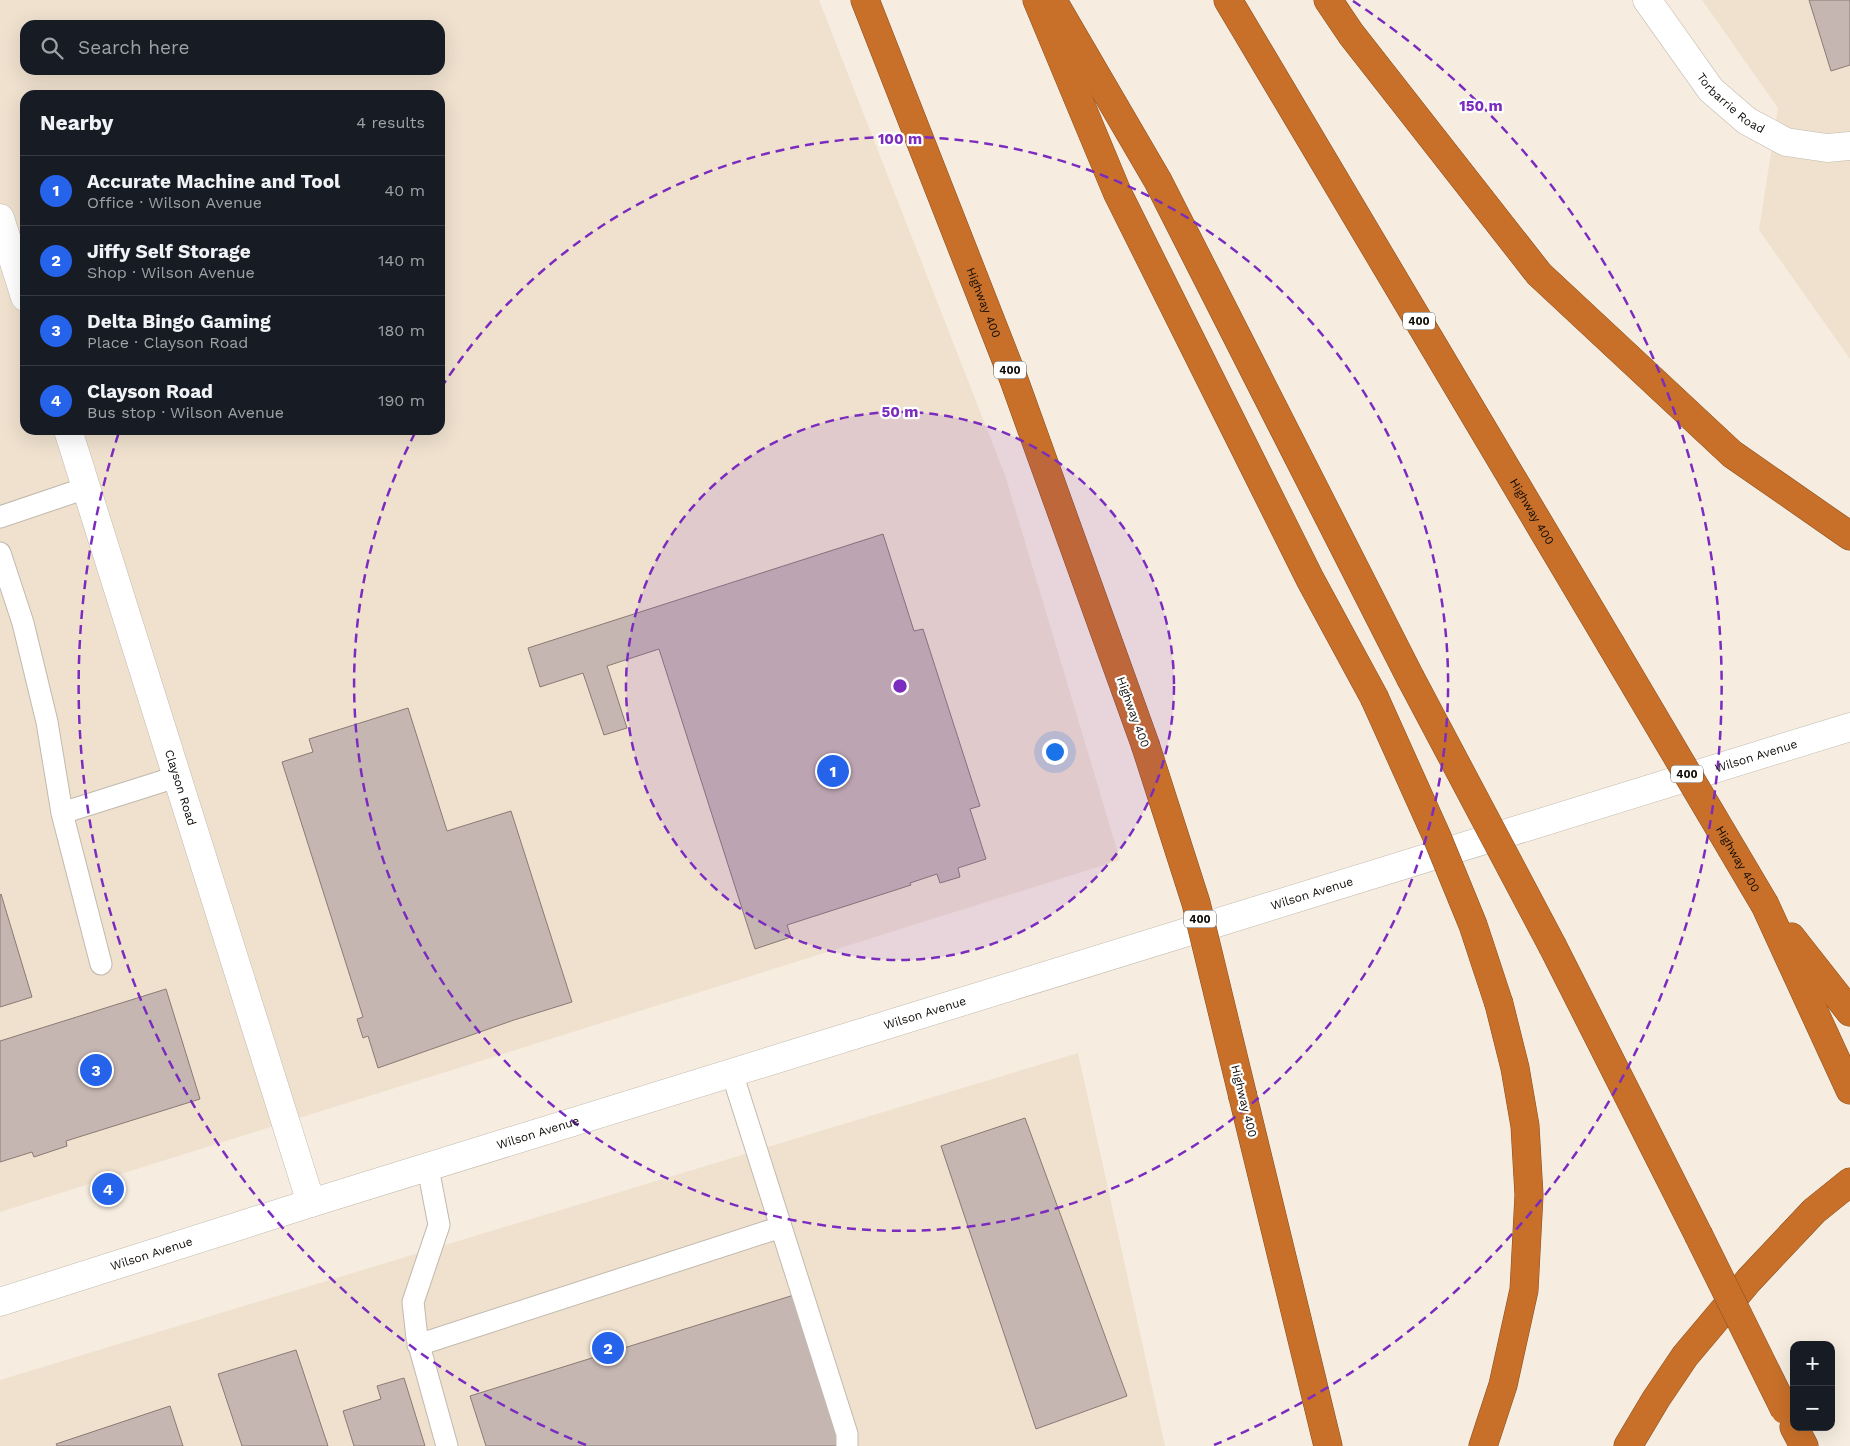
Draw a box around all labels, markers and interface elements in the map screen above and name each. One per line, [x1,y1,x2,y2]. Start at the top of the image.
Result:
search box [20,20,445,75]
icon: search [38,34,66,62]
text: Search here [78,36,189,59]
street label: Torbarrie Road [1694,70,1767,136]
text: 150 m [1459,97,1503,115]
text: Nearby [40,110,113,135]
text: 4 results [356,113,425,132]
text: 100 m [878,130,922,148]
text: Accurate Machine and Tool [87,170,340,193]
text: 1 [53,181,59,200]
text: 40 m [385,181,425,200]
text: Office · Wilson Avenue [87,193,262,212]
text: Jiffy Self Storage [87,240,251,263]
text: 2 [51,251,61,270]
text: 140 m [378,251,425,270]
text: Shop · Wilson Avenue [87,263,255,282]
street label: Highway 400 [964,265,1004,340]
text: Delta Bingo Gaming [87,310,271,333]
road number: 400 [1403,312,1435,330]
text: 3 [51,321,61,340]
text: 180 m [378,321,425,340]
text: Place · Clayson Road [87,333,248,352]
road number: 400 [994,362,1026,378]
text: Clayson Road [87,380,213,403]
text: 4 [51,391,61,410]
text: 190 m [378,391,425,410]
text: Bus stop · Wilson Avenue [87,403,284,422]
text: 50 m [882,403,918,421]
street label: Highway 400 [1507,476,1557,547]
street label: Highway 400 [1114,675,1152,749]
centre of rings [891,677,909,695]
street label: Wilson Avenue [1713,737,1799,775]
your location [1042,739,1068,765]
street label: Clayson Road [162,748,199,827]
pin: 1 [817,752,849,790]
road number: 400 [1671,766,1703,782]
street label: Highway 400 [1713,823,1763,895]
street label: Wilson Avenue [1269,874,1355,913]
road number: 400 [1184,911,1216,928]
street label: Wilson Avenue [882,994,968,1032]
pin: 3 [80,1051,112,1089]
street label: Highway 400 [1228,1063,1260,1139]
street label: Wilson Avenue [495,1113,581,1152]
pin: 4 [92,1170,124,1208]
street label: Wilson Avenue [109,1234,194,1273]
pin: 2 [592,1329,624,1367]
map controls [1790,1341,1835,1431]
button: + [1790,1341,1835,1386]
button: − [1790,1386,1835,1431]

